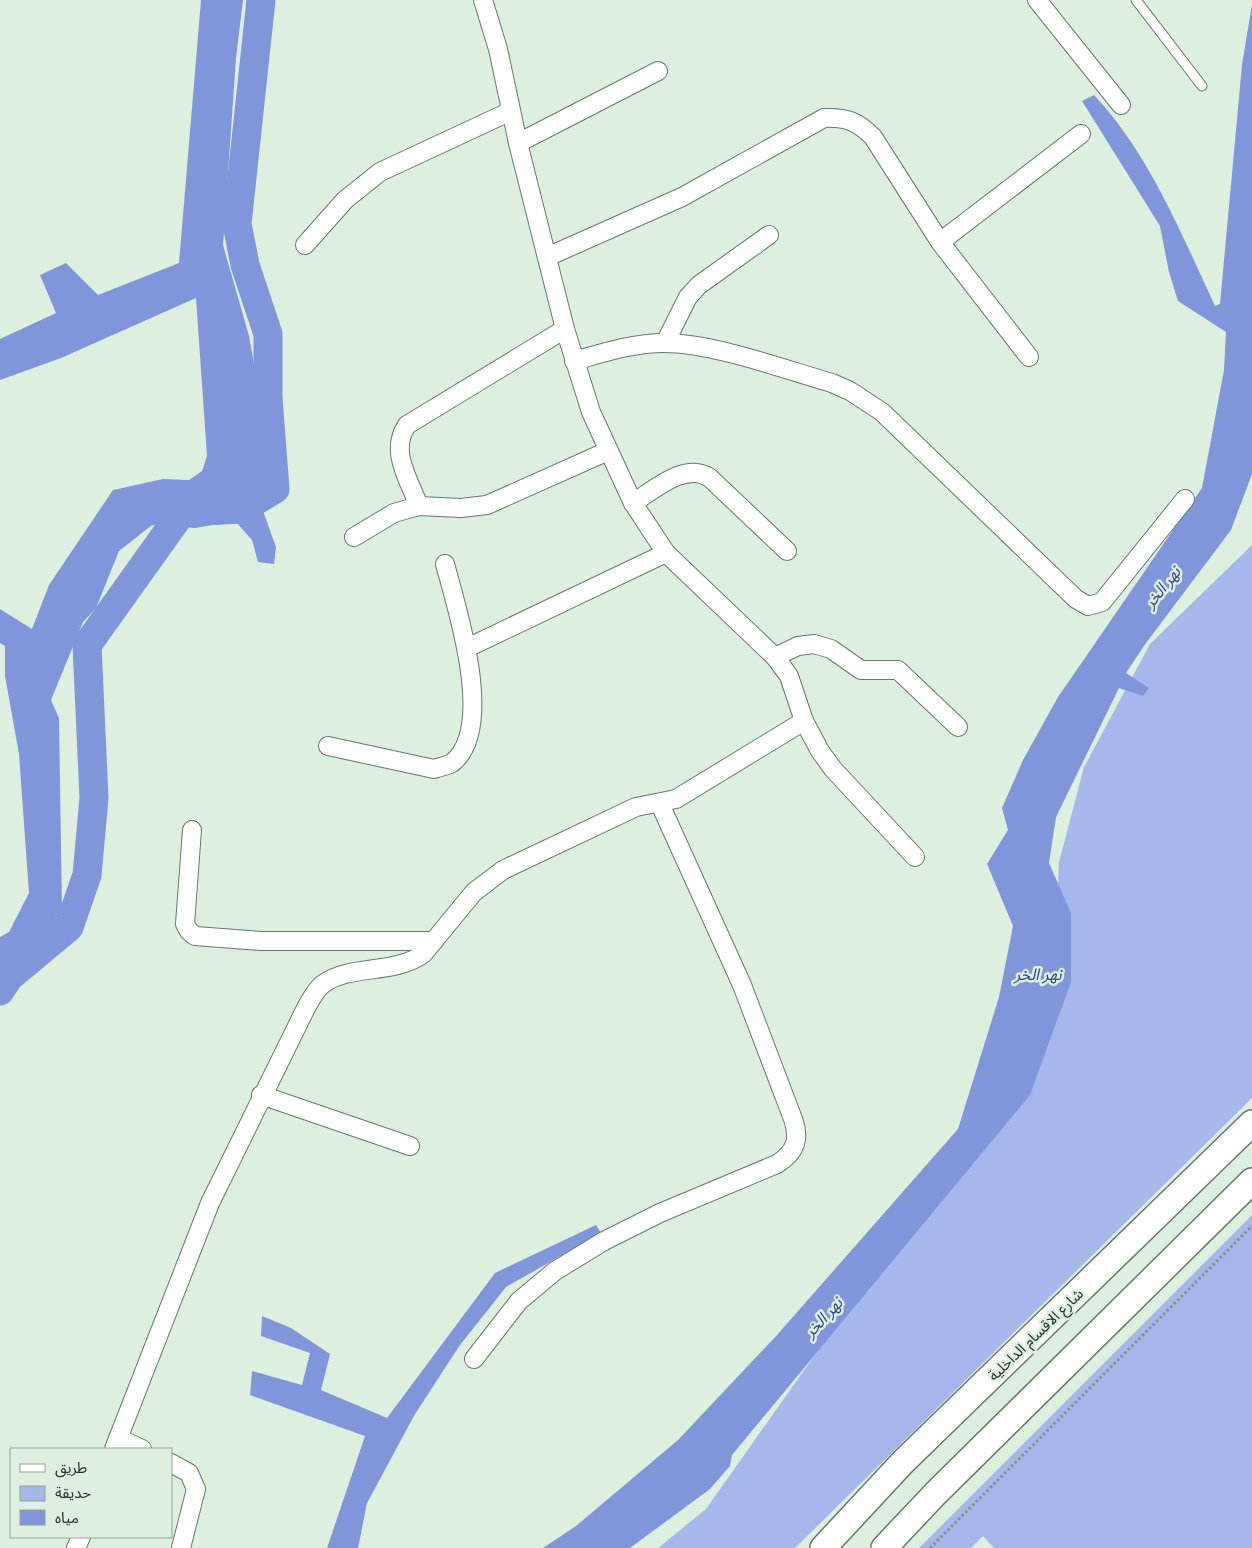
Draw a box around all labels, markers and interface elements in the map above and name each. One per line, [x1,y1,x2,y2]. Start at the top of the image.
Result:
water label: نهر الخر [1137,561,1186,614]
water label: نهر الخر [1012,963,1063,985]
street label: شارع الاقسام الداخلية [983,1283,1089,1387]
water label: نهر الخر [798,1291,848,1343]
legend [10,1448,172,1538]
text: طريق [55,1457,87,1478]
text: حديقة [55,1482,91,1502]
text: مياه [55,1507,79,1527]

